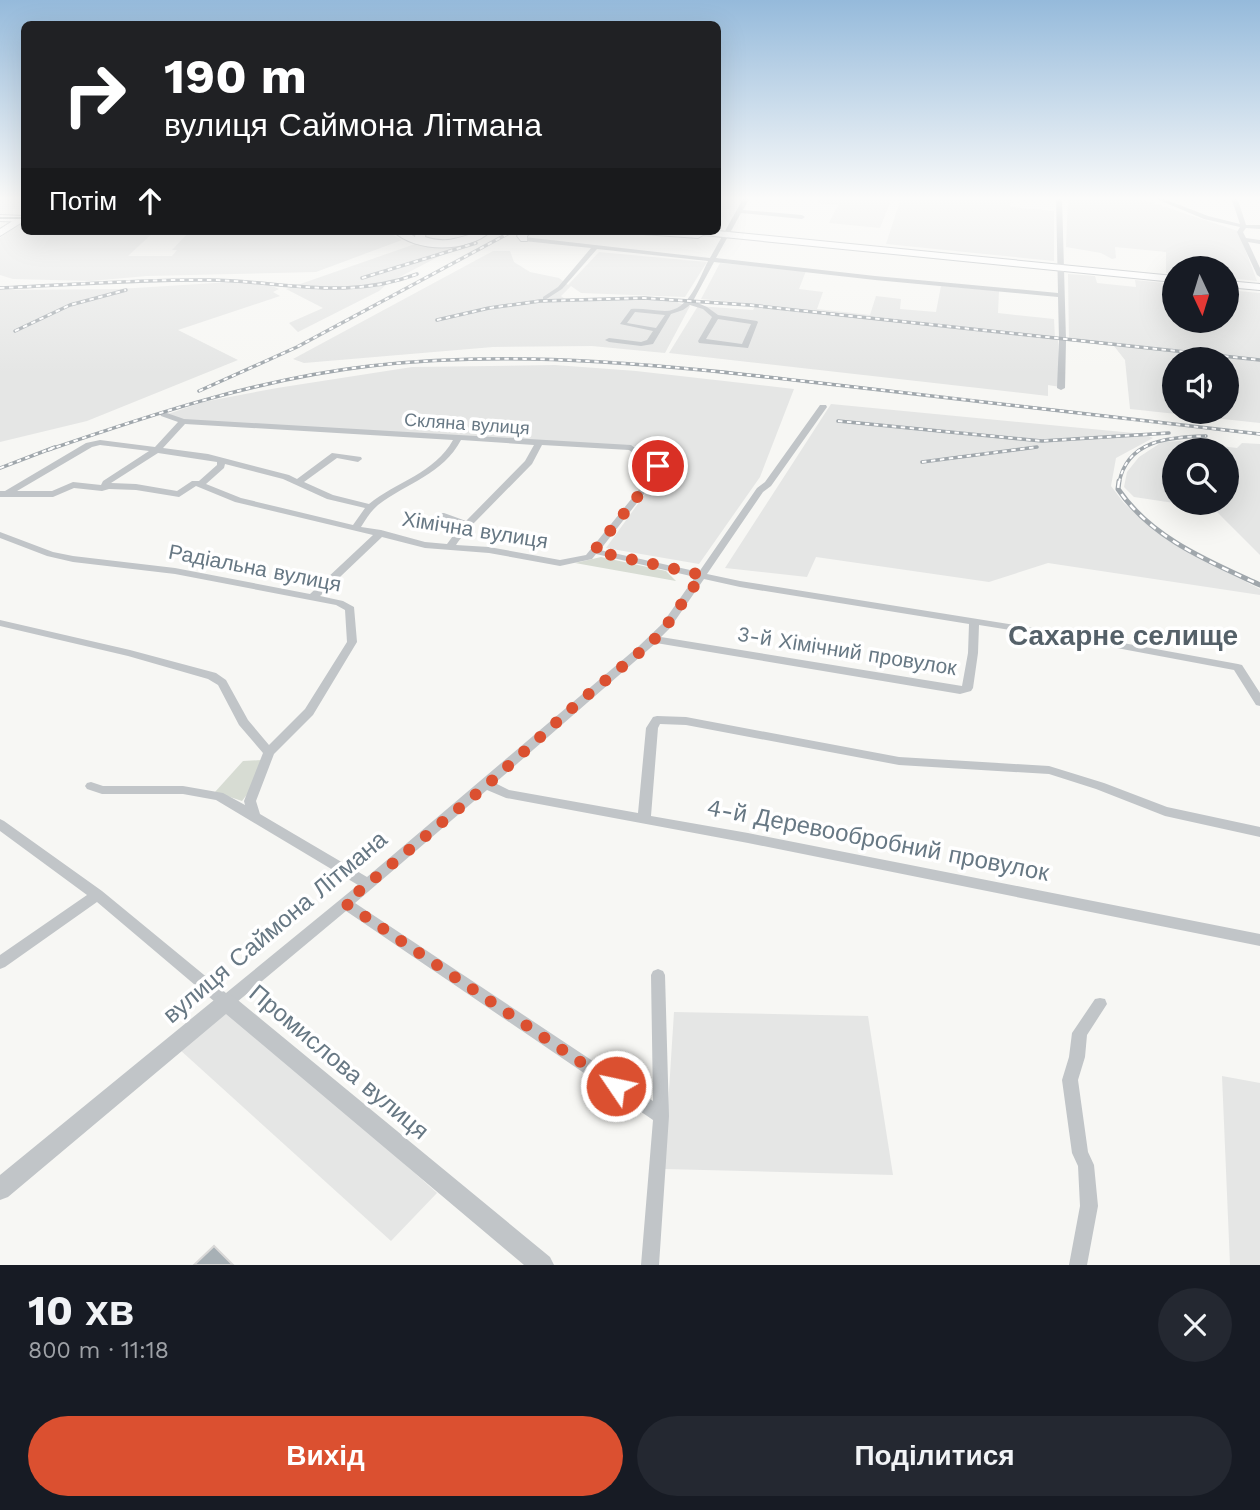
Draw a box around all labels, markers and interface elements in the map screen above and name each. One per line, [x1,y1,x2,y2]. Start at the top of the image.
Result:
text: 190 m [164,47,307,105]
icon: right [49,49,140,140]
text: вулиця Саймона Літмана [164,106,542,144]
icon: ahead [131,182,169,220]
text: Потім [49,186,117,216]
north arrow [1162,256,1239,332]
map controls [1162,256,1239,515]
button: sound [1162,347,1239,424]
street label: Скляна вулиця [404,409,531,438]
pin [628,436,688,496]
button: search [1162,438,1239,515]
icon: arrive [639,447,677,485]
street label: Хімічна вулиця [400,506,550,553]
street label: Радіальна вулиця [167,539,344,597]
district label: Сахарне селище [1008,619,1238,652]
street label: 3-й Хімічний провулок [736,621,959,680]
street label: 4-й Деревообробний провулок [705,793,1052,887]
street label: вулиця Саймона Літмана [157,825,393,1029]
street label: Промислова вулиця [244,979,434,1145]
position arrow [579,1049,653,1123]
text: 10 хв [28,1286,134,1335]
button: close [1158,1288,1232,1362]
text: 800 m · 11:18 [28,1337,169,1364]
button: Вихід [28,1416,623,1496]
button: Поділитися [637,1416,1232,1496]

